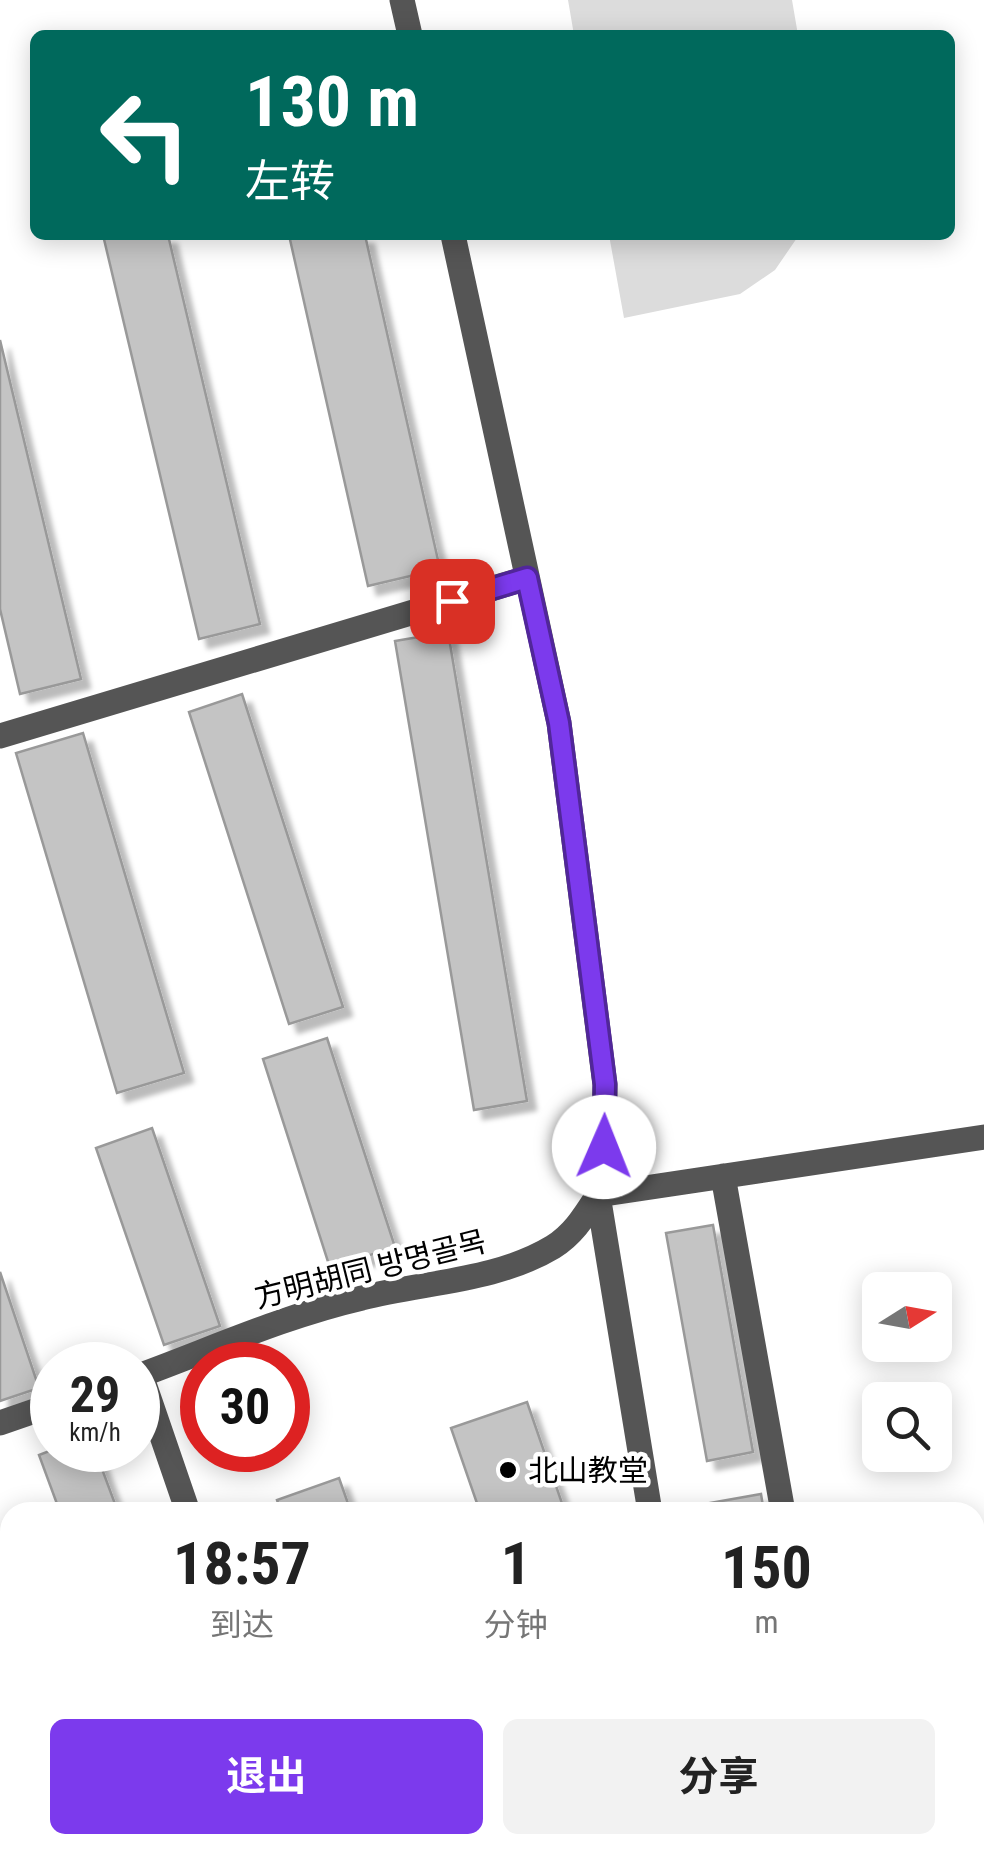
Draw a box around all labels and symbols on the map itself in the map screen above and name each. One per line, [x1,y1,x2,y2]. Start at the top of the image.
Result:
pin [410,559,495,644]
position arrow [552,1095,656,1199]
street label: 方明胡同 방명골목 [251,1223,489,1315]
north arrow [862,1272,952,1362]
speed limit sign: 30 [180,1342,310,1472]
place label: 北山教堂 [528,1453,648,1488]
marker: 北山教堂 [497,1459,519,1481]

